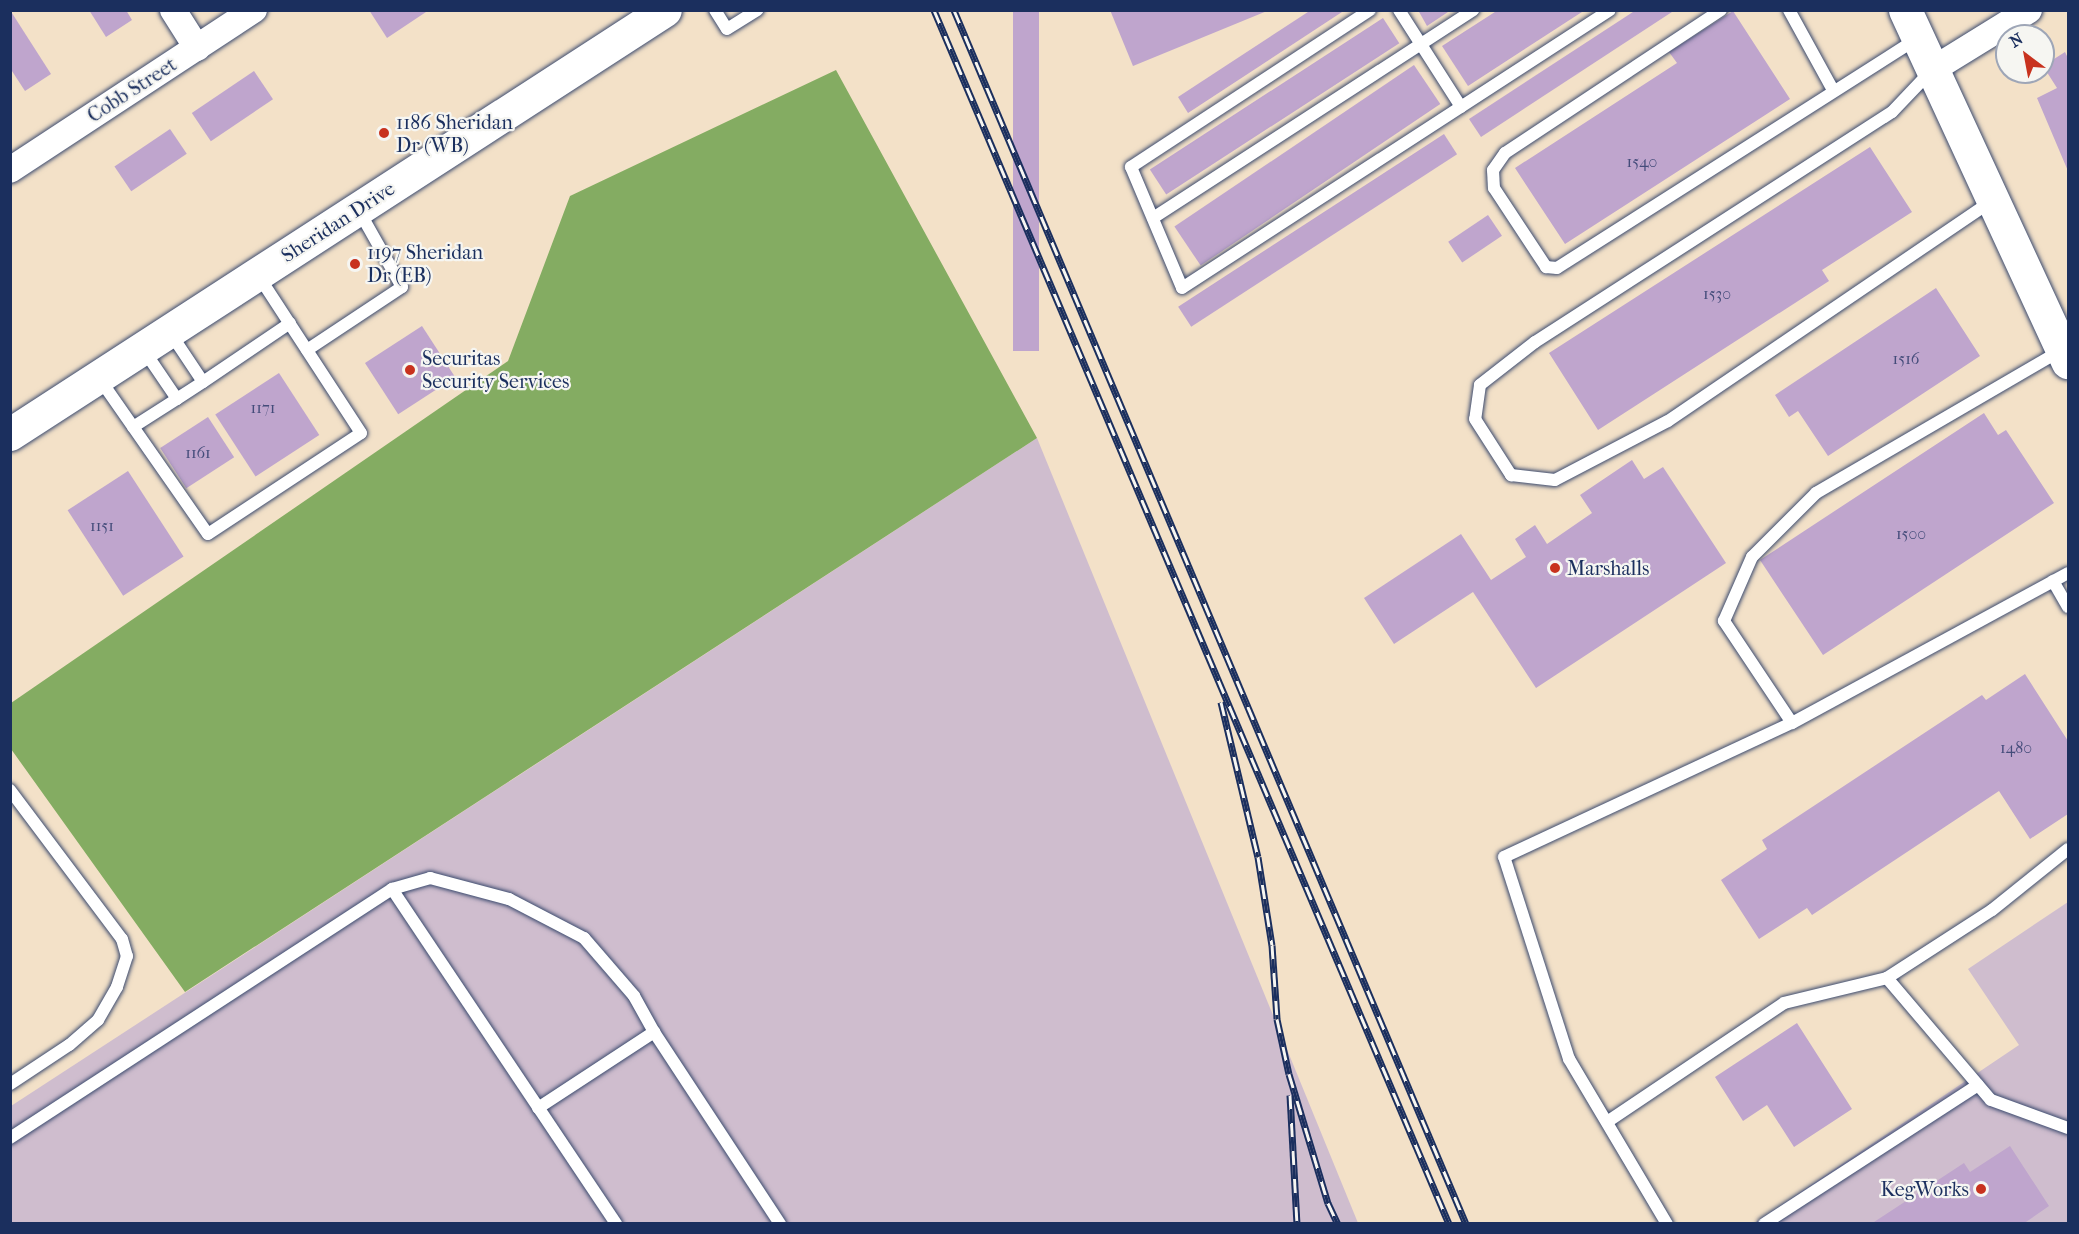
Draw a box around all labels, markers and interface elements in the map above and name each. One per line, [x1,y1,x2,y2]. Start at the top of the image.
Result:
north arrow [1995,24,2055,84]
text: N [2006,29,2026,51]
street label: Cobb Street [83,52,181,128]
place label: 1186 Sheridan Dr (WB) [396,110,513,157]
marker: 1186 Sheridan Dr (WB) [377,126,391,140]
house number: 1540 [1627,152,1657,172]
street label: Sheridan Drive [277,176,399,268]
place label: 1197 Sheridan Dr (EB) [367,240,483,287]
marker: 1197 Sheridan Dr (EB) [348,257,362,271]
house number: 1530 [1703,284,1731,304]
place label: Securitas Security Services [422,346,569,393]
house number: 1516 [1893,349,1919,369]
marker: Securitas Security Services [403,363,417,377]
house number: 1171 [251,398,275,418]
house number: 1161 [185,443,211,463]
house number: 1151 [90,516,114,536]
house number: 1500 [1896,524,1926,544]
place label: Marshalls [1567,556,1649,580]
marker: Marshalls [1548,561,1562,575]
house number: 1480 [2000,738,2032,758]
place label: KegWorks [1880,1177,1969,1201]
marker: KegWorks [1974,1182,1988,1196]

